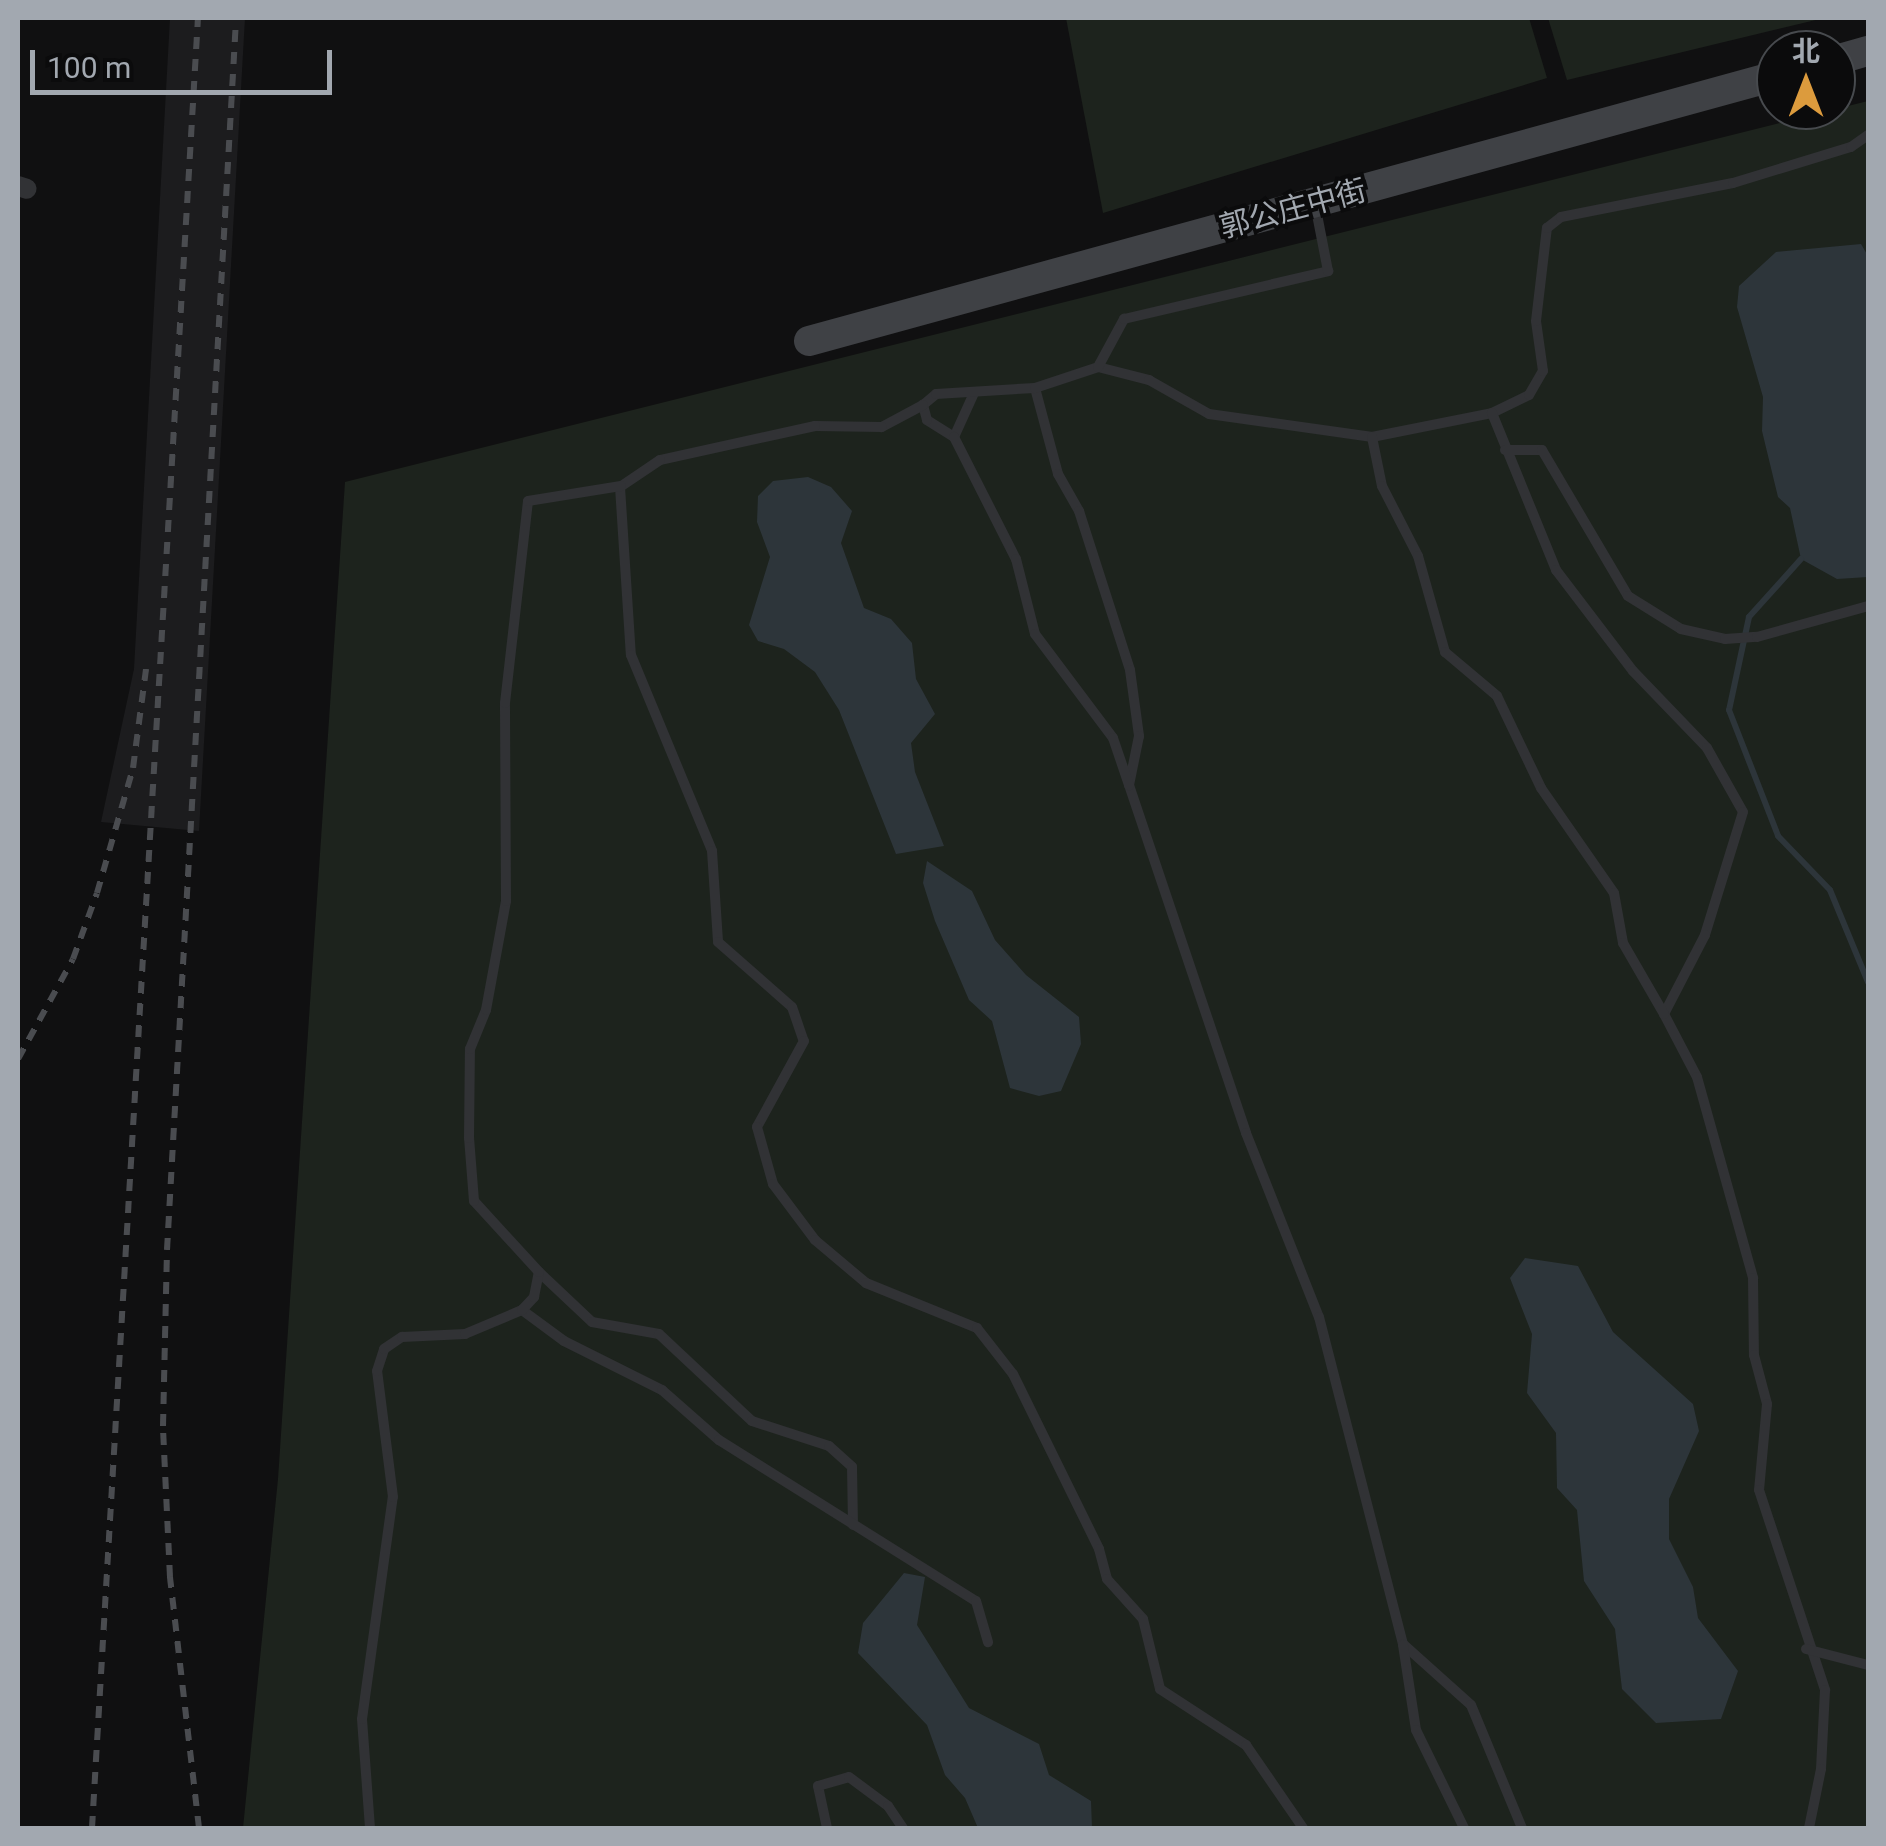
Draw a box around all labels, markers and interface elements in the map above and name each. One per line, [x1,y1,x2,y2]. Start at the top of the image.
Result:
scale bar [35,30,338,92]
north arrow [1756,30,1856,130]
text: 北 [1792,35,1820,68]
text: 100 m [47,50,131,85]
street label: 郭公庄中街 [1216,172,1370,246]

